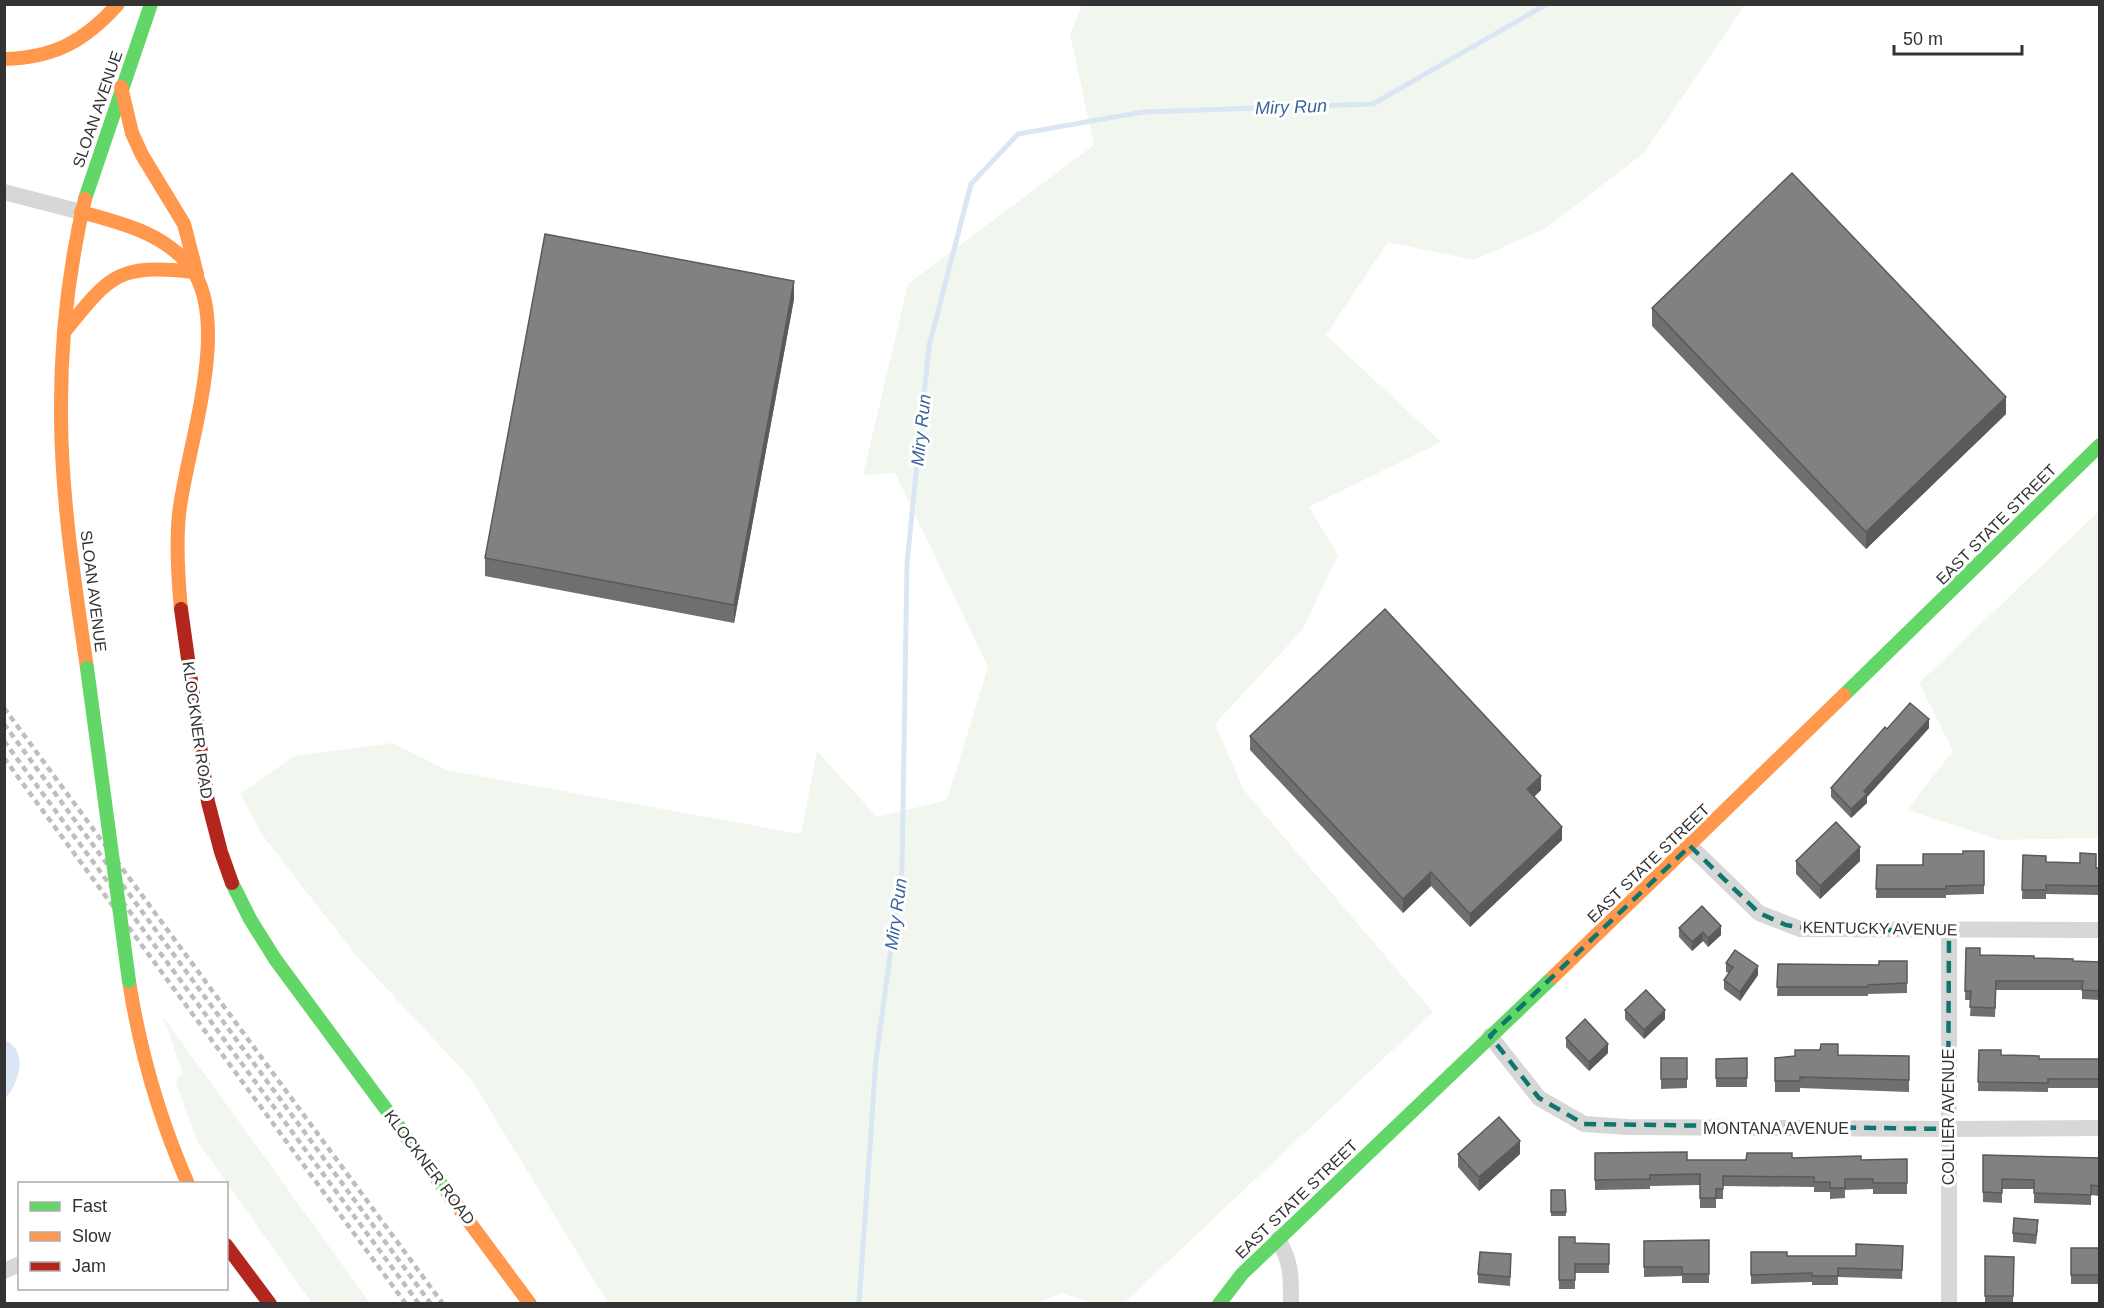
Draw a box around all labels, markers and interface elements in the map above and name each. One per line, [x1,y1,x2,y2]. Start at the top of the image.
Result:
scale bar [1894,18,2022,56]
text: 50 m [1903,29,1943,49]
street label: SLOAN AVENUE [70,49,125,170]
water label: Miry Run [1255,96,1327,118]
water label: Miry Run [907,393,935,467]
street label: EAST STATE STREET [1933,461,2060,588]
street label: SLOAN AVENUE [78,529,109,653]
street label: KLOCKNER ROAD [179,660,216,800]
street label: EAST STATE STREET [1584,801,1713,926]
water label: Miry Run [881,877,911,951]
street label: KENTUCKY AVENUE [1802,919,1958,938]
street label: COLLIER AVENUE [1940,1049,1957,1185]
street label: KLOCKNER ROAD [381,1107,478,1228]
street label: MONTANA AVENUE [1703,1120,1849,1137]
street label: EAST STATE STREET [1232,1137,1361,1262]
legend [18,1182,228,1290]
text: Fast [72,1196,107,1216]
text: Slow [72,1226,112,1246]
text: Jam [72,1256,106,1276]

